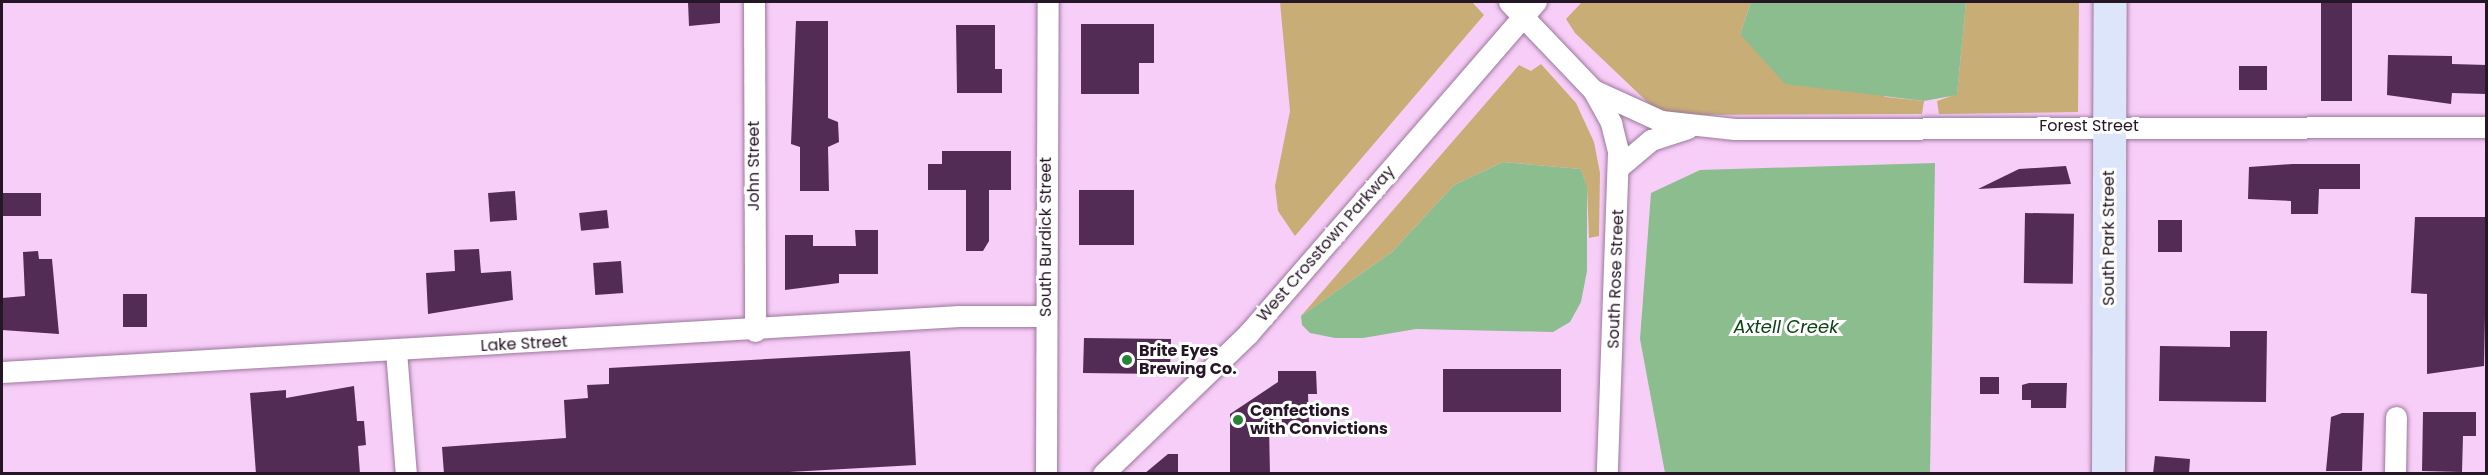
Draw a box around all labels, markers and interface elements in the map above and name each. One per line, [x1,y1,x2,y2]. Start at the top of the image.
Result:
street label: Forest Street [2039,116,2139,136]
street label: John Street [744,121,764,211]
street label: South Burdick Street [1036,157,1056,317]
street label: West Crosstown Parkway [1253,162,1399,326]
street label: South Park Street [2099,170,2119,306]
street label: South Rose Street [1604,209,1628,349]
water label: Axtell Creek [1734,316,1838,338]
street label: Lake Street [480,332,568,356]
place label: Brite Eyes Brewing Co. [1139,341,1237,379]
marker: Brite Eyes Brewing Co. [1120,353,1134,367]
place label: Confections with Convictions [1250,401,1388,439]
marker: Confections with Convictions [1231,413,1245,427]

